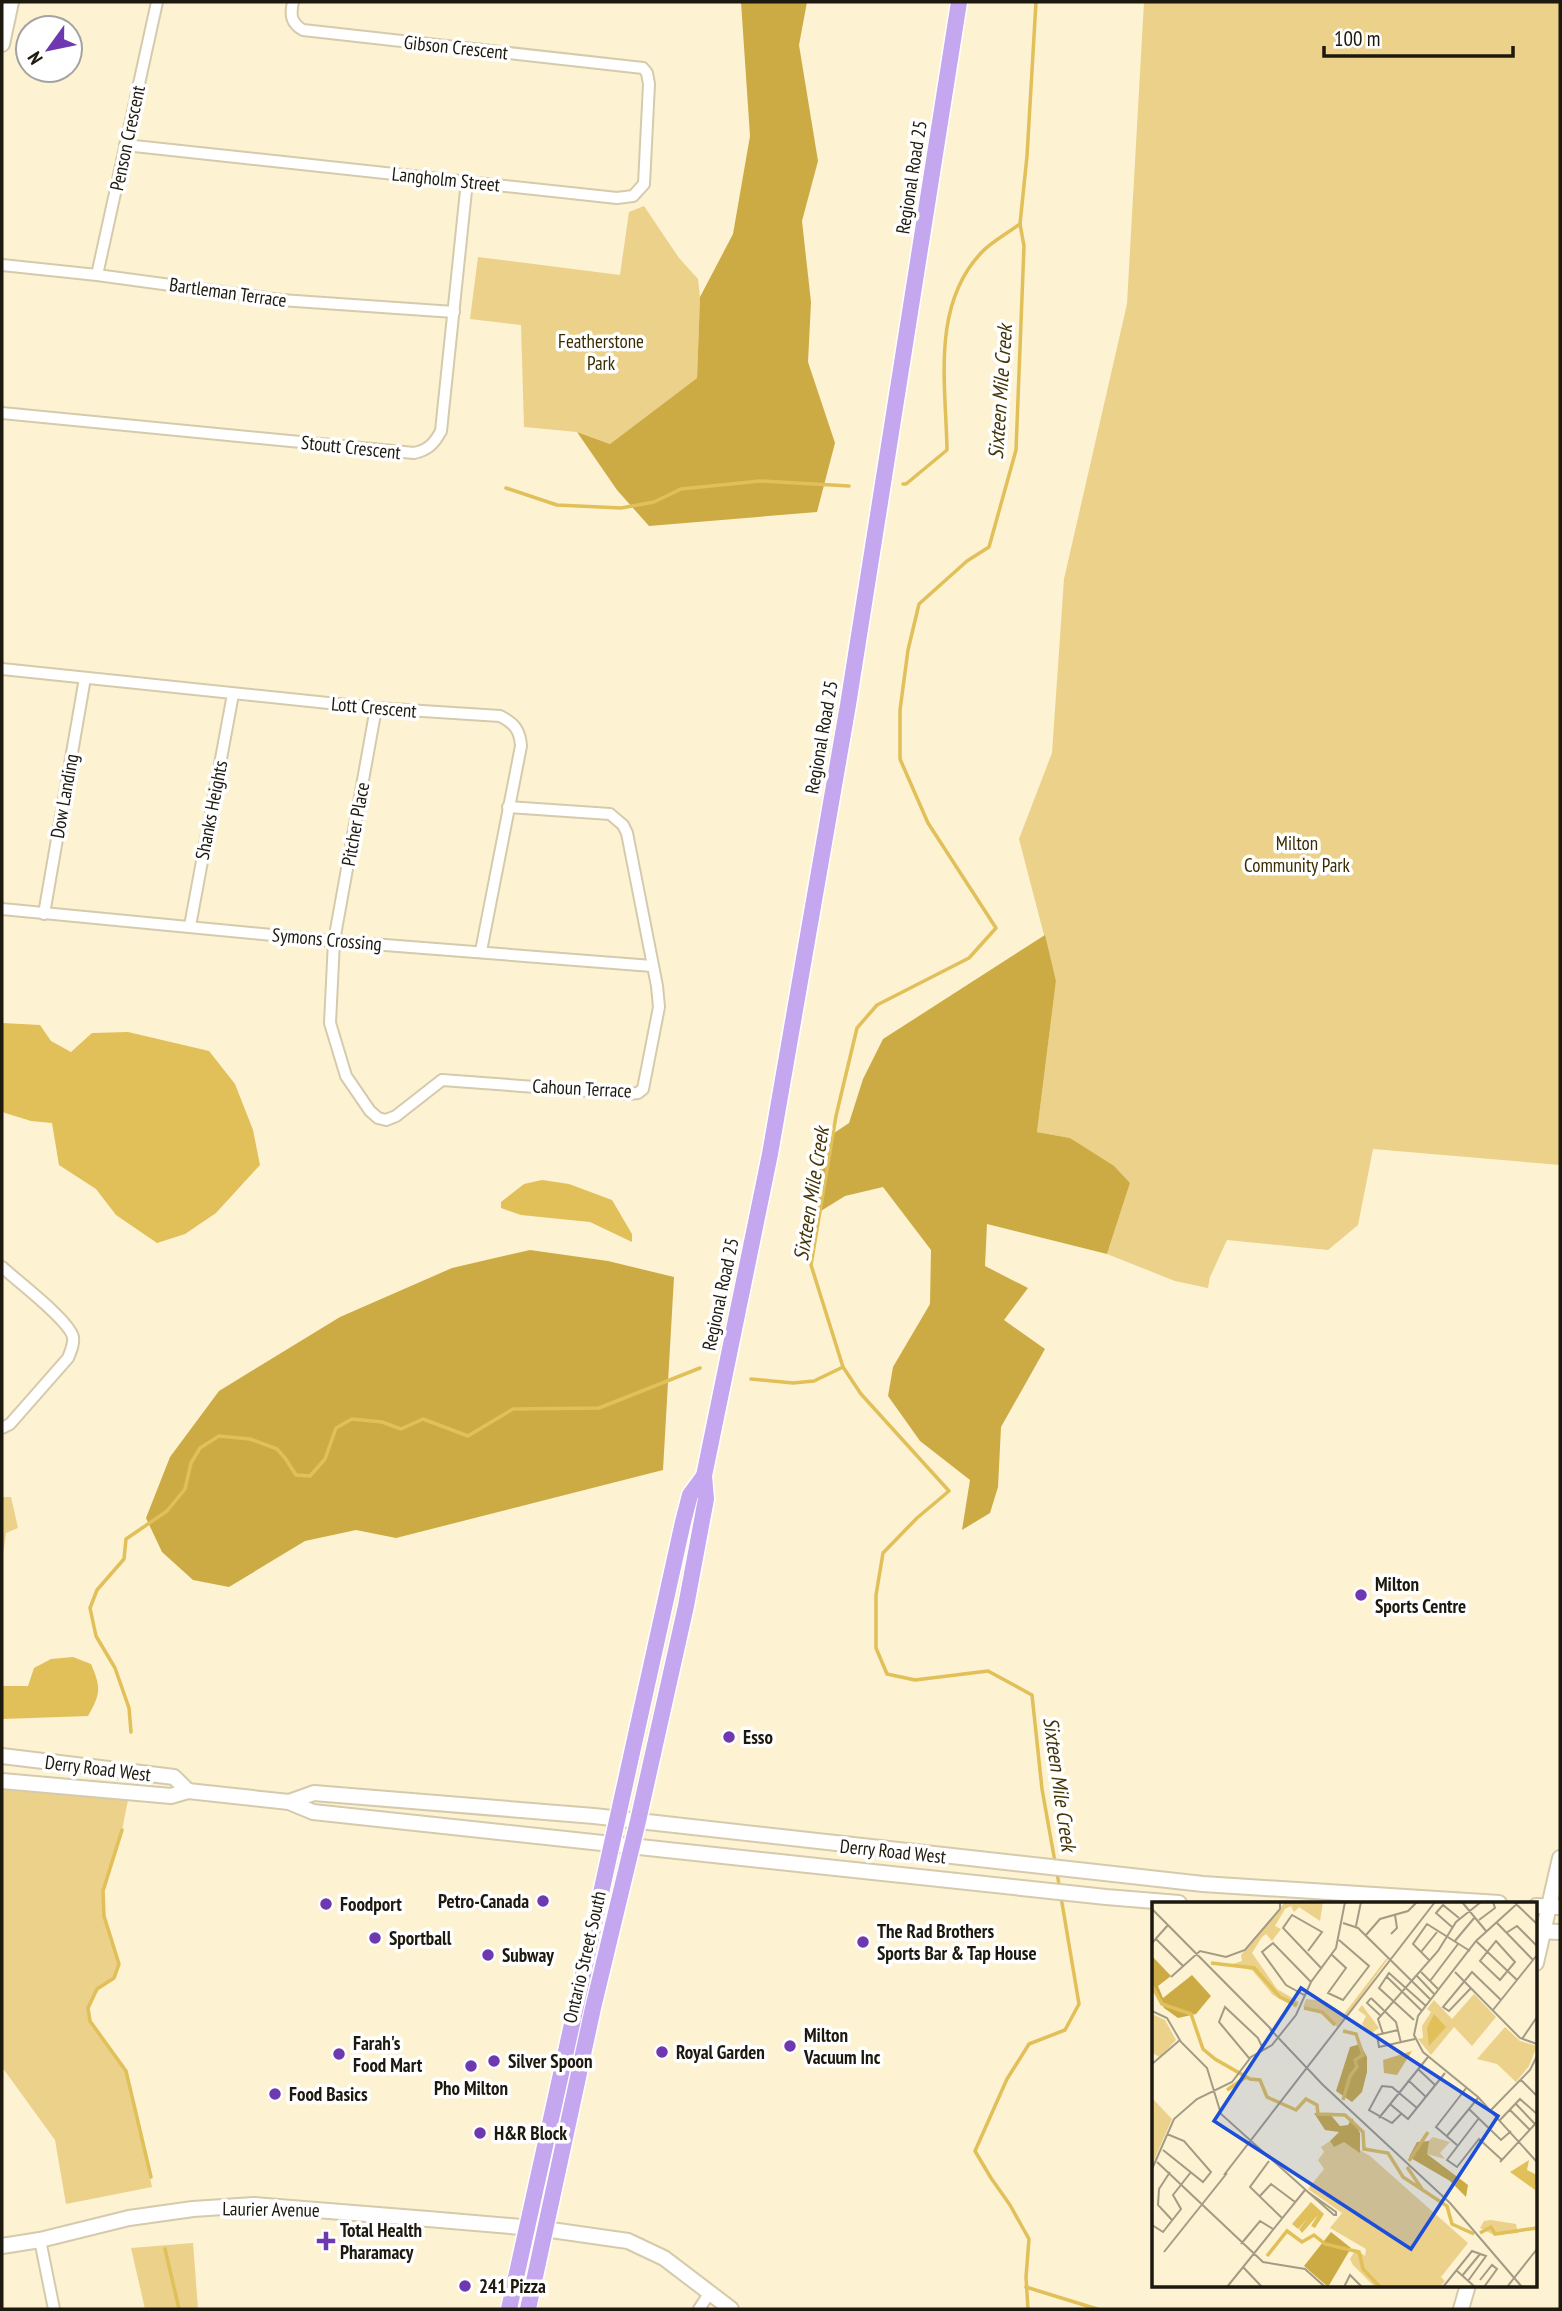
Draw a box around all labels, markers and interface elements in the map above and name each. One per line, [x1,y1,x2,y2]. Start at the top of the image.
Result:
north arrow [14,14,84,84]
scale bar [1324,14,1513,58]
text: 100 m [1334,25,1380,52]
street label: Gibson Crescent [403,30,510,64]
text: N [22,47,48,69]
street label: Penson Crescent [104,82,150,193]
street label: Regional Road 25 [890,119,932,235]
street label: Langholm Street [391,161,502,197]
street label: Bartleman Terrace [168,272,288,312]
water label: Sixteen Mile Creek [982,321,1018,460]
park label: Featherstone Park [558,329,644,375]
street label: Stoutt Crescent [300,430,403,464]
street label: Regional Road 25 [799,679,843,795]
street label: Lott Crescent [330,691,418,723]
street label: Dow Landing [45,752,83,840]
street label: Shanks Heights [190,758,232,862]
street label: Pitcher Place [336,780,374,868]
park label: Milton Community Park [1244,831,1351,877]
street label: Symons Crossing [271,922,383,956]
street label: Cahoun Terrace [532,1073,632,1103]
water label: Sixteen Mile Creek [787,1122,835,1263]
street label: Regional Road 25 [696,1235,744,1353]
place label: Milton Sports Centre [1375,1572,1466,1618]
marker: Milton Sports Centre [1353,1587,1369,1603]
water label: Sixteen Mile Creek [1037,1715,1083,1856]
place label: Esso [743,1725,773,1749]
marker: Esso [721,1729,737,1745]
street label: Derry Road West [44,1750,153,1786]
street label: Derry Road West [839,1833,948,1869]
place label: Petro-Canada [438,1889,529,1913]
street label: Ontario Street South [557,1889,611,2025]
place label: Foodport [340,1892,402,1916]
marker: Petro-Canada [535,1893,551,1909]
marker: Foodport [318,1896,334,1912]
inset map [1152,1902,1538,2286]
place label: The Rad Brothers Sports Bar & Tap House [877,1919,1037,1965]
place label: Sportball [389,1926,452,1950]
marker: Sportball [367,1930,383,1946]
marker: The Rad Brothers Sports Bar & Tap House [855,1934,871,1950]
place label: Subway [502,1943,554,1967]
marker: Subway [480,1947,496,1963]
place label: Milton Vacuum Inc [803,2023,881,2069]
place label: Farah's Food Mart [353,2031,423,2077]
marker: Milton Vacuum Inc [782,2038,798,2054]
place label: Royal Garden [676,2040,765,2064]
marker: Royal Garden [654,2044,670,2060]
marker: Farah's Food Mart [331,2046,347,2062]
place label: Silver Spoon [508,2049,593,2073]
marker: Silver Spoon [486,2053,502,2069]
marker: Pho Milton [463,2058,479,2074]
place label: Pho Milton [434,2076,508,2100]
place label: Food Basics [289,2082,368,2106]
marker: Food Basics [267,2086,283,2102]
place label: H&R Block [494,2121,567,2145]
marker: H&R Block [472,2125,488,2141]
street label: Laurier Avenue [222,2196,320,2222]
place label: Total Health Pharamacy [340,2218,422,2264]
marker: Total Health Pharamacy [318,2233,334,2249]
place label: 241 Pizza [479,2274,546,2298]
marker: 241 Pizza [457,2278,473,2294]

